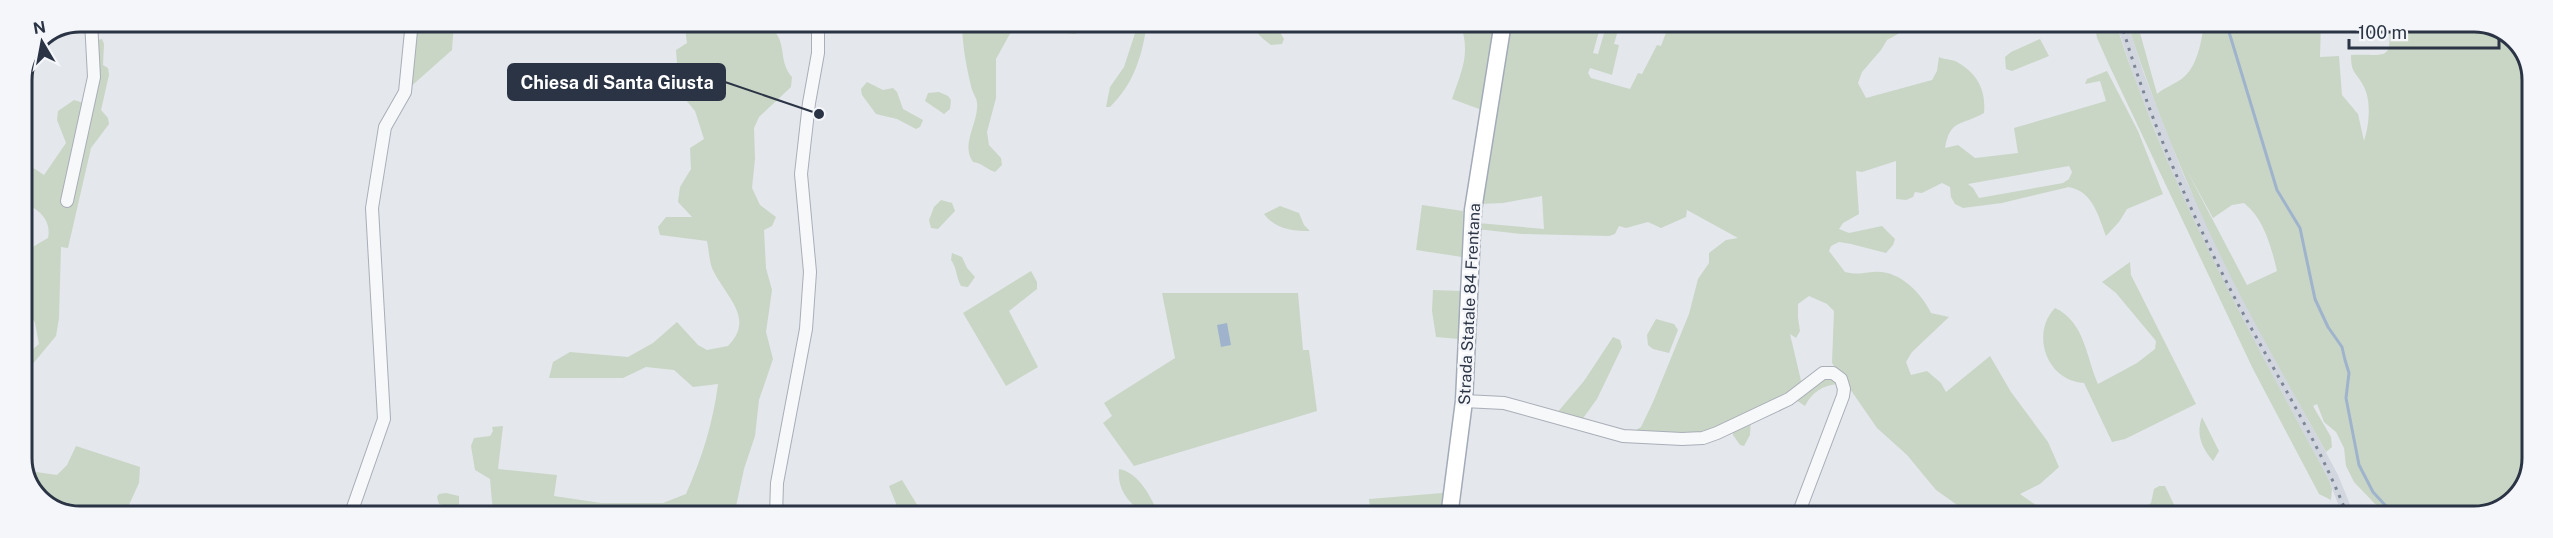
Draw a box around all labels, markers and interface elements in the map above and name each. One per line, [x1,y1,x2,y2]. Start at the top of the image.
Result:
north arrow [12,12,72,72]
scale bar [2349,12,2499,50]
text: N [32,17,47,38]
text: 100 m [2358,22,2407,43]
callout: Chiesa di Santa Giusta [508,64,725,100]
text: Chiesa di Santa Giusta [520,72,714,93]
street label: Strada Statale 84 Frentana [1455,203,1484,405]

